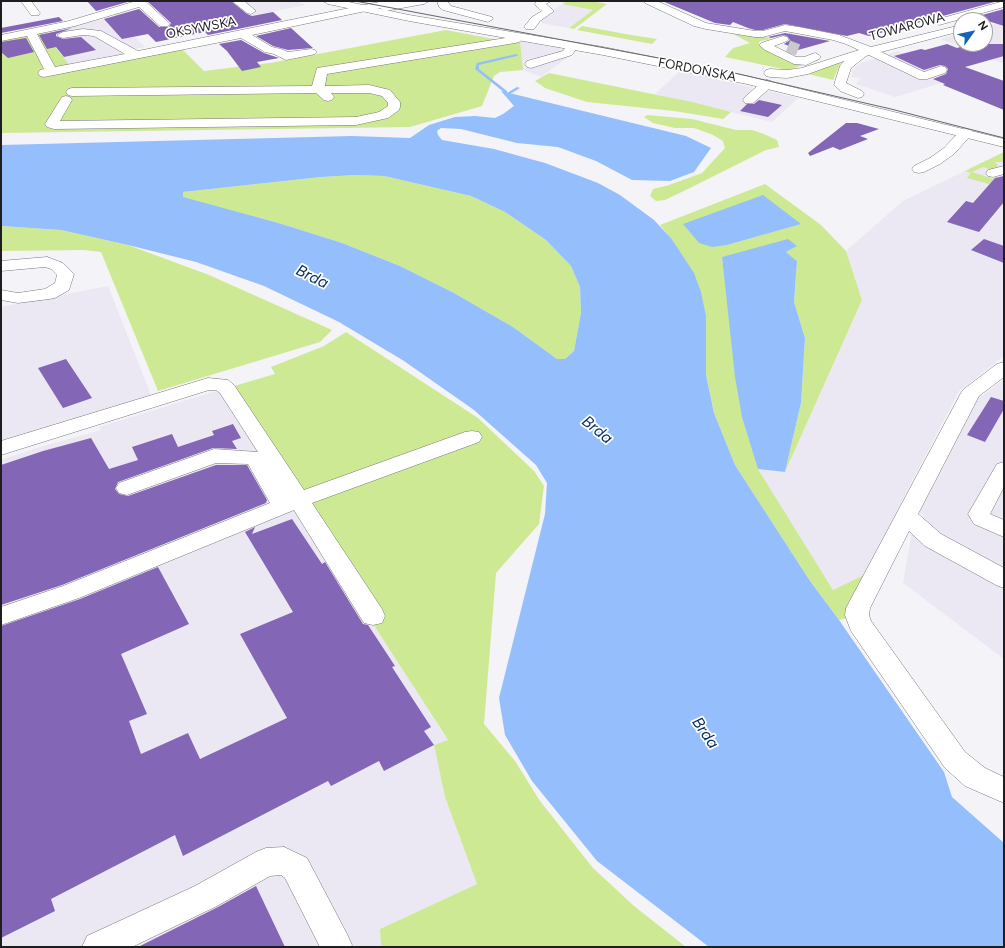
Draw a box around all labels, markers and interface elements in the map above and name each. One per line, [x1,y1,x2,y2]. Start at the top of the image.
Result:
street label: TOWAROWA [868,10,946,44]
north arrow [953,12,993,52]
street label: OKSYWSKA [165,14,237,42]
text: N [975,19,990,33]
street label: FORDOŃSKA [657,55,737,85]
water label: Brda [293,261,331,293]
water label: Brda [578,412,616,448]
water label: Brda [687,714,723,752]

